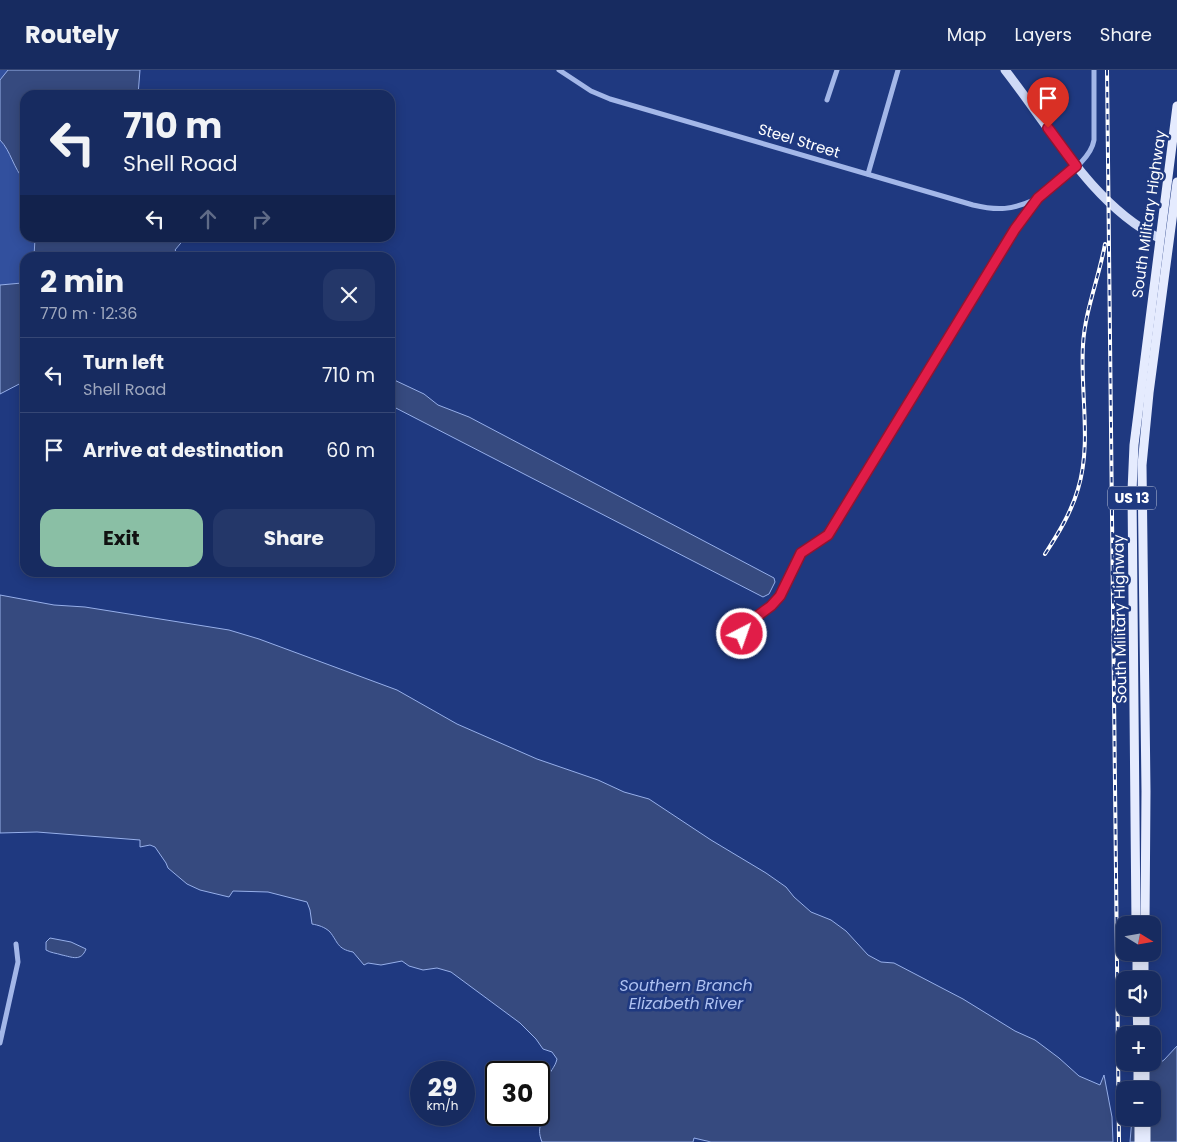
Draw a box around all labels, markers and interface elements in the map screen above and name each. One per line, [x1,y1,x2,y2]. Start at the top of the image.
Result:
text: Routely [25,18,119,51]
text: Map [947,22,987,47]
text: Layers [1015,22,1072,47]
text: Share [1100,22,1152,47]
pin [1027,77,1069,128]
icon: arrive [1034,84,1062,112]
text: 710 m [123,101,222,150]
icon: left [40,110,105,175]
street label: Steel Street [756,118,843,163]
street label: South Military Highway [1126,128,1171,299]
text: Shell Road [123,148,238,179]
icon: left [141,205,169,233]
icon: ahead [194,205,222,233]
icon: right [247,205,275,233]
text: 2 min [40,260,124,303]
button: close [323,269,375,321]
text: 770 m · 12:36 [40,302,138,325]
text: Turn left [83,349,164,376]
icon: left [40,361,68,389]
text: 710 m [322,362,375,389]
text: Shell Road [83,378,166,401]
icon: arrive [40,436,68,464]
text: Arrive at destination [83,437,284,464]
text: 60 m [326,437,375,464]
road number: US 13 [1108,486,1156,509]
button: Exit [40,509,203,567]
button: Share [213,509,375,567]
street label: South Military Highway [1108,534,1131,704]
position arrow [715,607,767,659]
north arrow [1116,916,1161,961]
map controls [1116,916,1161,1126]
button: sound [1116,971,1161,1016]
water label: Southern Branch Elizabeth River [619,974,753,1015]
button: + [1116,1026,1161,1071]
speed limit sign: 30 [485,1061,550,1126]
text: 29 [428,1070,457,1105]
button: − [1116,1081,1161,1126]
text: km/h [427,1097,458,1114]

